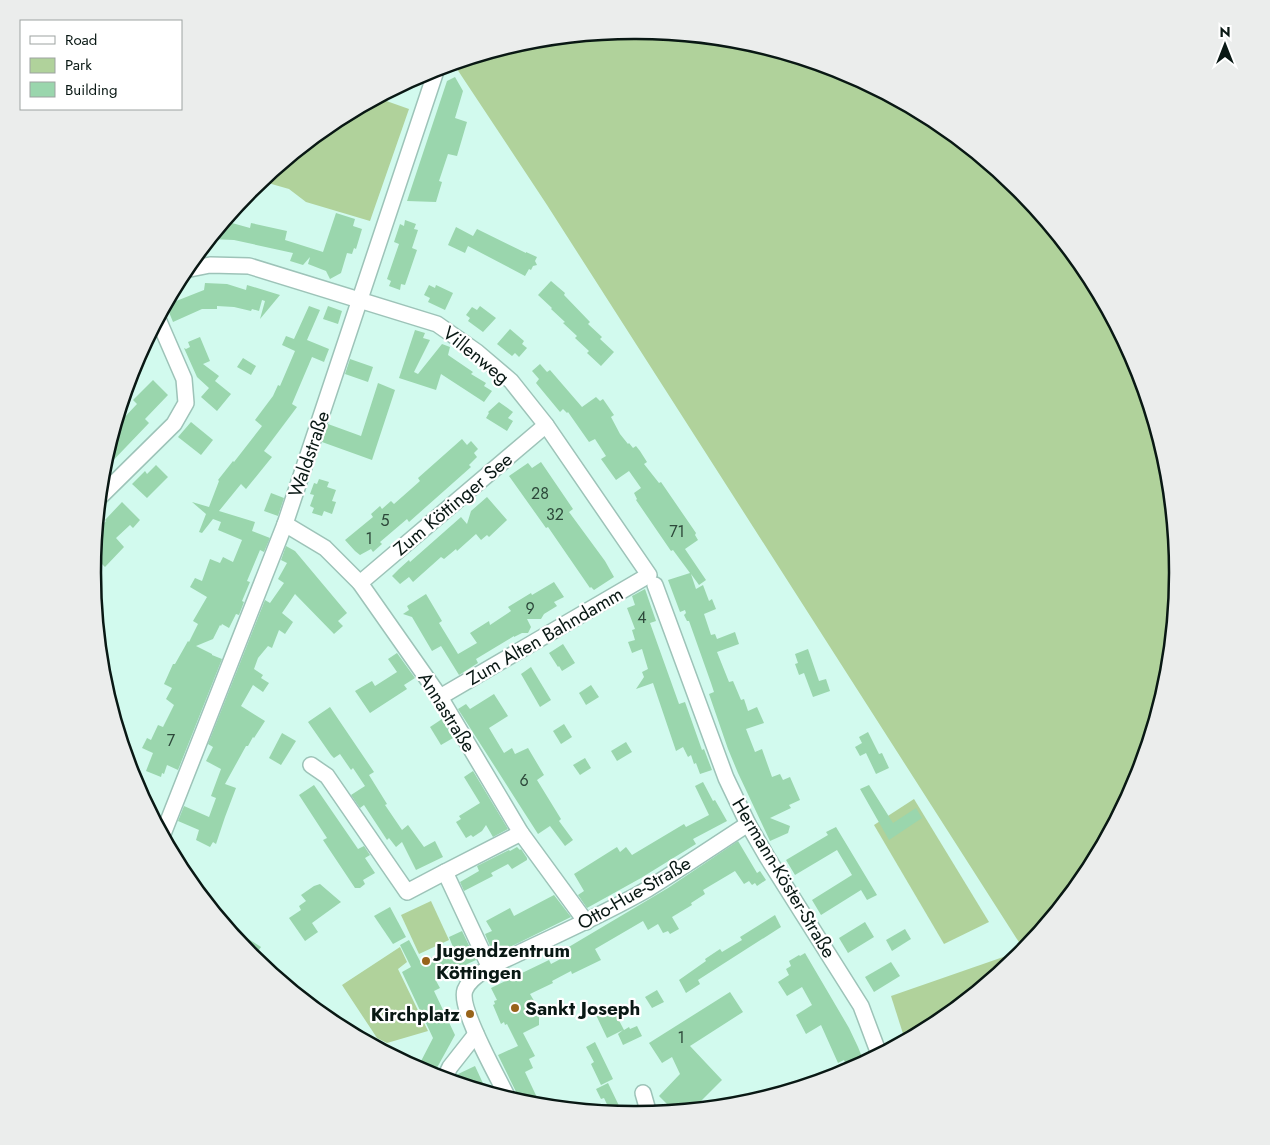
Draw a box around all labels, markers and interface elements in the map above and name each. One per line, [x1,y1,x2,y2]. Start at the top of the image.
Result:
legend [20,20,182,110]
north arrow [1200,20,1250,70]
text: N [1219,22,1231,42]
text: Road [65,29,97,51]
text: Park [65,54,92,76]
text: Building [65,79,117,101]
street label: Villenweg [437,320,515,390]
street label: Waldstraße [282,407,336,501]
street label: Zum Köttinger See [388,446,518,562]
house number: 28 [531,482,549,505]
house number: 32 [546,503,564,526]
house number: 5 [380,509,390,532]
house number: 71 [669,520,685,543]
house number: 1 [365,527,373,550]
street label: Zum Alten Bahndamm [462,580,628,692]
house number: 9 [525,597,535,620]
house number: 4 [637,606,647,629]
street label: Annastraße [412,667,482,758]
house number: 7 [167,729,176,752]
house number: 6 [519,769,529,792]
street label: Hermann-Köster-Straße [726,793,843,963]
street label: Otto-Hue-Straße [572,849,696,936]
place label: Jugendzentrum Köttingen [432,937,570,986]
marker: Jugendzentrum Köttingen [420,955,432,967]
place label: Sankt Joseph [525,995,640,1022]
place label: Kirchplatz [371,1001,460,1028]
marker: Sankt Joseph [509,1002,521,1014]
marker: Kirchplatz [464,1008,476,1020]
house number: 1 [677,1026,685,1049]

